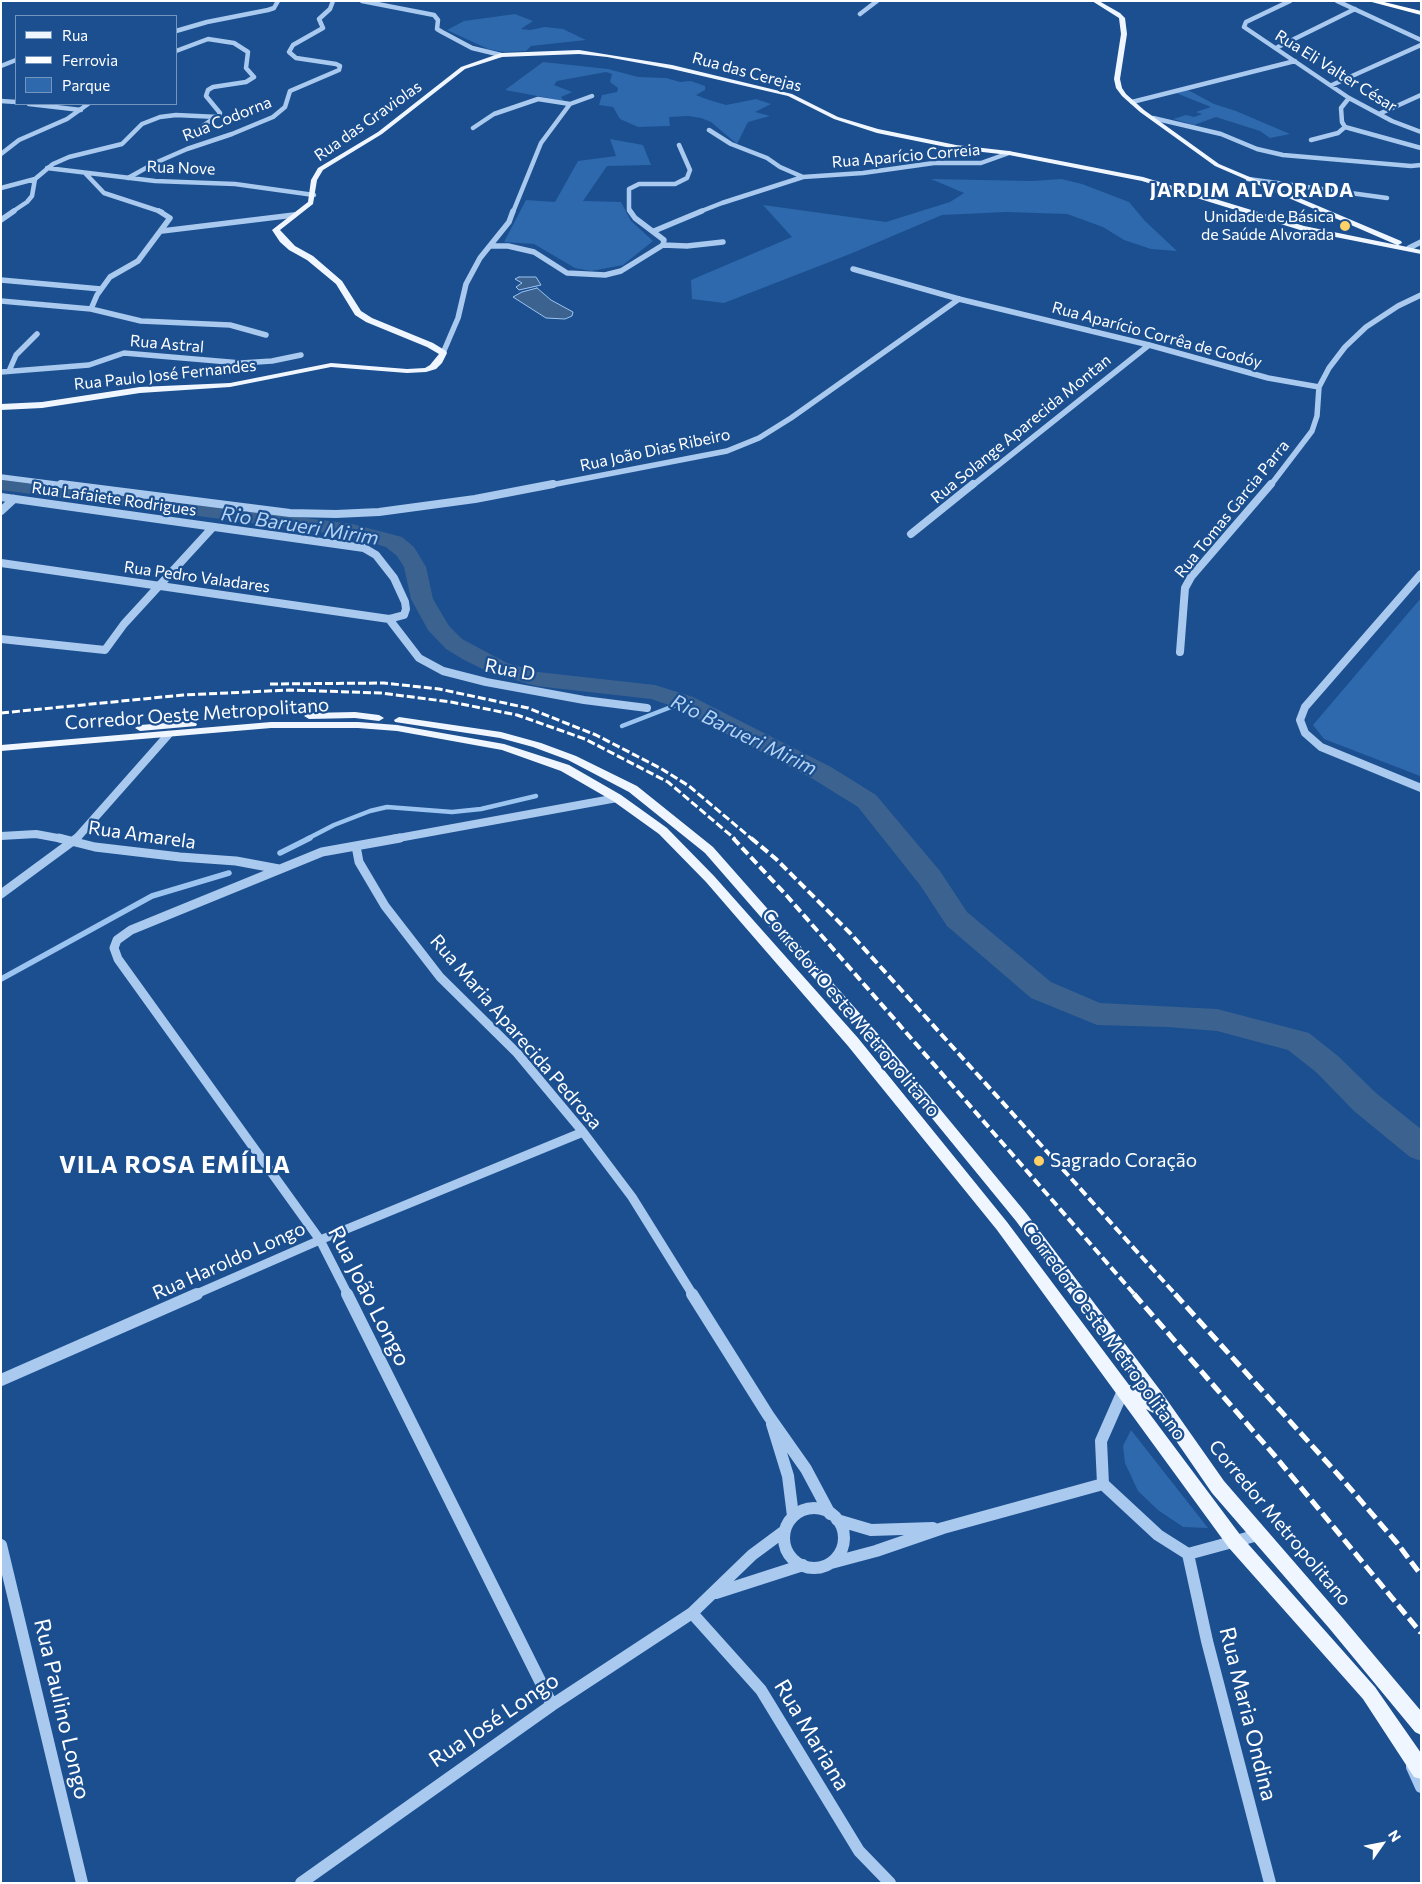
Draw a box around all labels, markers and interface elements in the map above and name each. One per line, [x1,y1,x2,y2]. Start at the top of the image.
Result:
legend [15,15,178,105]
text: Rua [62,26,88,44]
street label: Rua Eli Valter César [1272,26,1400,116]
street label: Rua das Cerejas [690,48,804,96]
text: Ferrovia [62,51,118,69]
text: Parque [62,76,110,94]
street label: Rua das Graviolas [311,77,425,165]
street label: Rua Codorna [180,92,274,146]
street label: Rua Aparício Correia [831,140,981,172]
street label: Rua Nove [146,157,216,179]
district label: JARDIM ALVORADA [1148,178,1356,202]
place label: Unidade de Básica de Saúde Alvorada [1201,207,1334,245]
marker: Unidade de Básica de Saúde Alvorada [1338,219,1352,233]
street label: Rua Aparício Corrêa de Godóy [1050,298,1264,372]
street label: Rua Astral [129,331,205,357]
street label: Rua Solange Aparecida Montan [927,350,1115,508]
street label: Rua Paulo José Fernandes [73,356,257,394]
street label: Rua João Dias Ribeiro [578,425,732,475]
street label: Rua Tomas Garcia Parra [1171,436,1293,582]
street label: Rua Lafaiete Rodrigues [30,478,198,520]
water label: Rio Barueri Mirim [219,502,381,550]
street label: Rua Pedro Valadares [123,557,271,597]
street label: Rua D [483,654,537,686]
water label: Rio Barueri Mirim [667,689,821,781]
street label: Corredor Oeste Metropolitano [64,693,330,735]
street label: Rua Amarela [87,816,197,854]
street label: Corredor Oeste Metropolitano [757,904,945,1122]
street label: Rua Maria Aparecida Pedrosa [425,930,607,1134]
place label: Sagrado Coração [1050,1150,1197,1172]
district label: VILA ROSA EMÍLIA [57,1151,293,1179]
marker: Sagrado Coração [1032,1154,1046,1168]
street label: Rua Haroldo Longo [149,1217,309,1305]
street label: Corredor Oeste Metropolitano [1017,1217,1191,1445]
street label: Rua João Longo [322,1221,416,1371]
street label: Corredor Metropolitano [1204,1435,1356,1611]
street label: Rua Paulino Longo [28,1616,96,1802]
street label: Rua Maria Ondina [1214,1624,1282,1804]
street label: Rua José Longo [424,1667,564,1773]
street label: Rua Mariana [768,1675,856,1795]
north arrow [1357,1819,1407,1869]
text: N [1385,1827,1405,1845]

